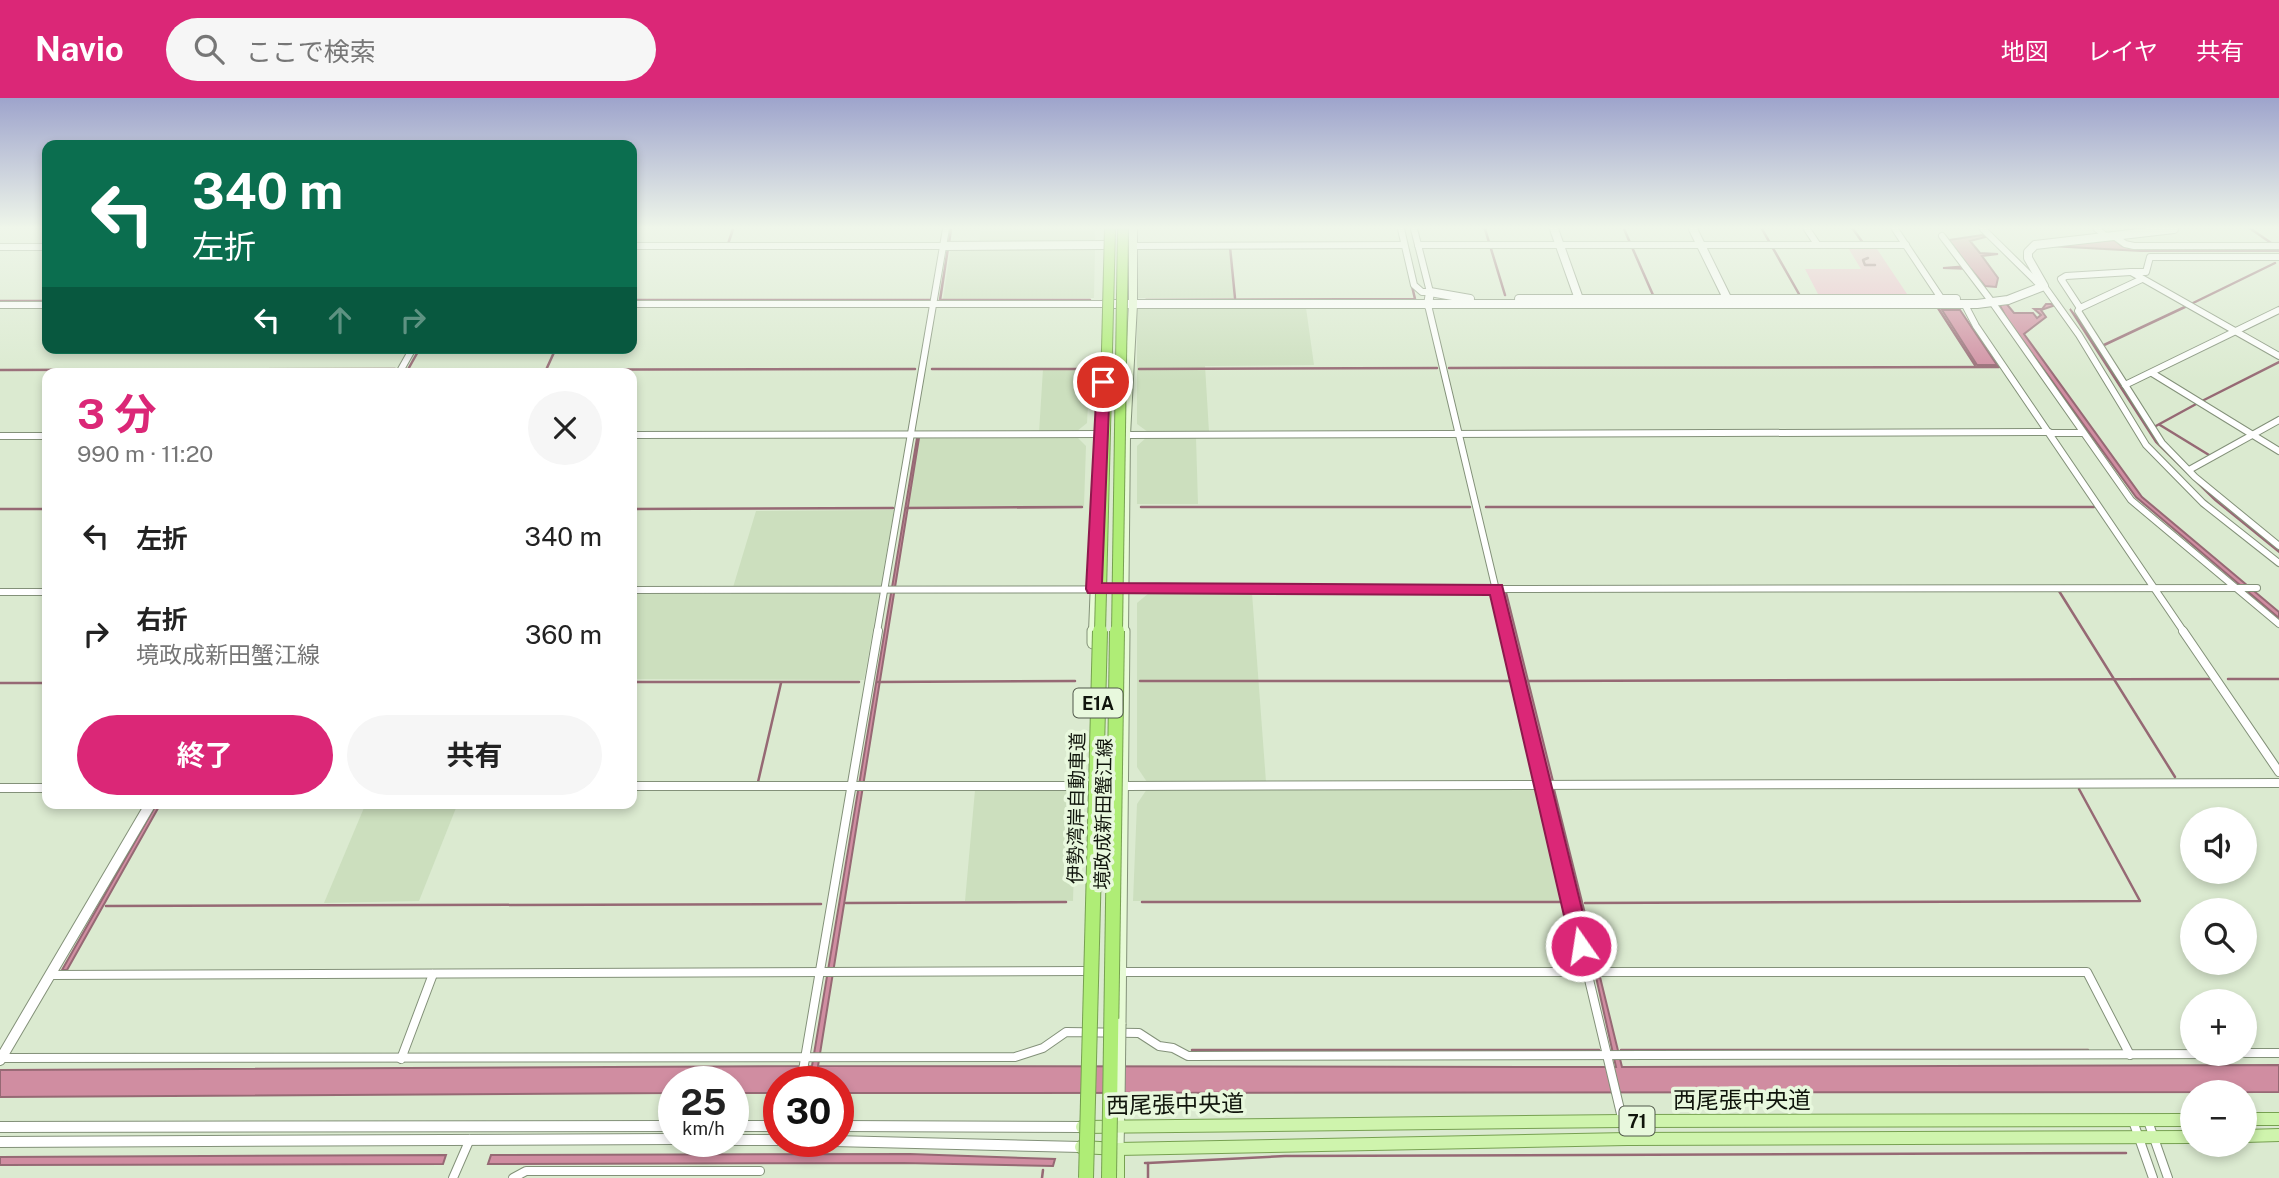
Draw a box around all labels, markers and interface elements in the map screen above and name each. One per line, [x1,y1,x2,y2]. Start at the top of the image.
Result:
search box [166,18,656,81]
text: Navio [35,30,124,68]
icon: search [190,30,228,68]
text: ここで検索 [246,36,376,67]
text: 地図 [2001,37,2049,65]
text: レイヤ [2087,37,2158,65]
text: 共有 [2196,37,2244,65]
text: 340 m [192,162,343,220]
icon: left [77,168,168,259]
text: 左折 [192,228,256,265]
icon: left [248,301,286,339]
icon: ahead [321,301,359,339]
icon: right [394,301,432,339]
pin [1073,352,1133,412]
icon: arrive [1084,363,1122,401]
text: 3 分 [77,389,156,438]
button: close [528,391,602,465]
text: 990 m · 11:20 [77,440,213,467]
icon: left [77,517,115,555]
text: 340 m [525,521,602,552]
text: 左折 [136,523,188,554]
text: 右折 [136,604,188,635]
icon: right [77,615,115,653]
text: 360 m [525,619,602,650]
text: 境政成新田蟹江線 [136,641,320,668]
road number: E1A [1074,688,1122,718]
button: 終了 [77,715,333,795]
button: 共有 [347,715,602,795]
street label: 伊勢湾岸自動車道 [1064,732,1088,884]
street label: 境政成新田蟹江線 [1091,738,1115,890]
map controls [2180,807,2257,1157]
button: sound [2180,807,2257,884]
button: search [2180,898,2257,975]
position arrow [1544,909,1618,983]
button: + [2180,989,2257,1066]
speed limit sign: 30 [763,1066,854,1157]
button: − [2180,1080,2257,1157]
text: 25 [681,1082,726,1123]
street label: 西尾張中央道 [1673,1086,1811,1113]
street label: 西尾張中央道 [1106,1089,1244,1119]
road number: 71 [1620,1106,1654,1136]
text: km/h [682,1118,725,1139]

